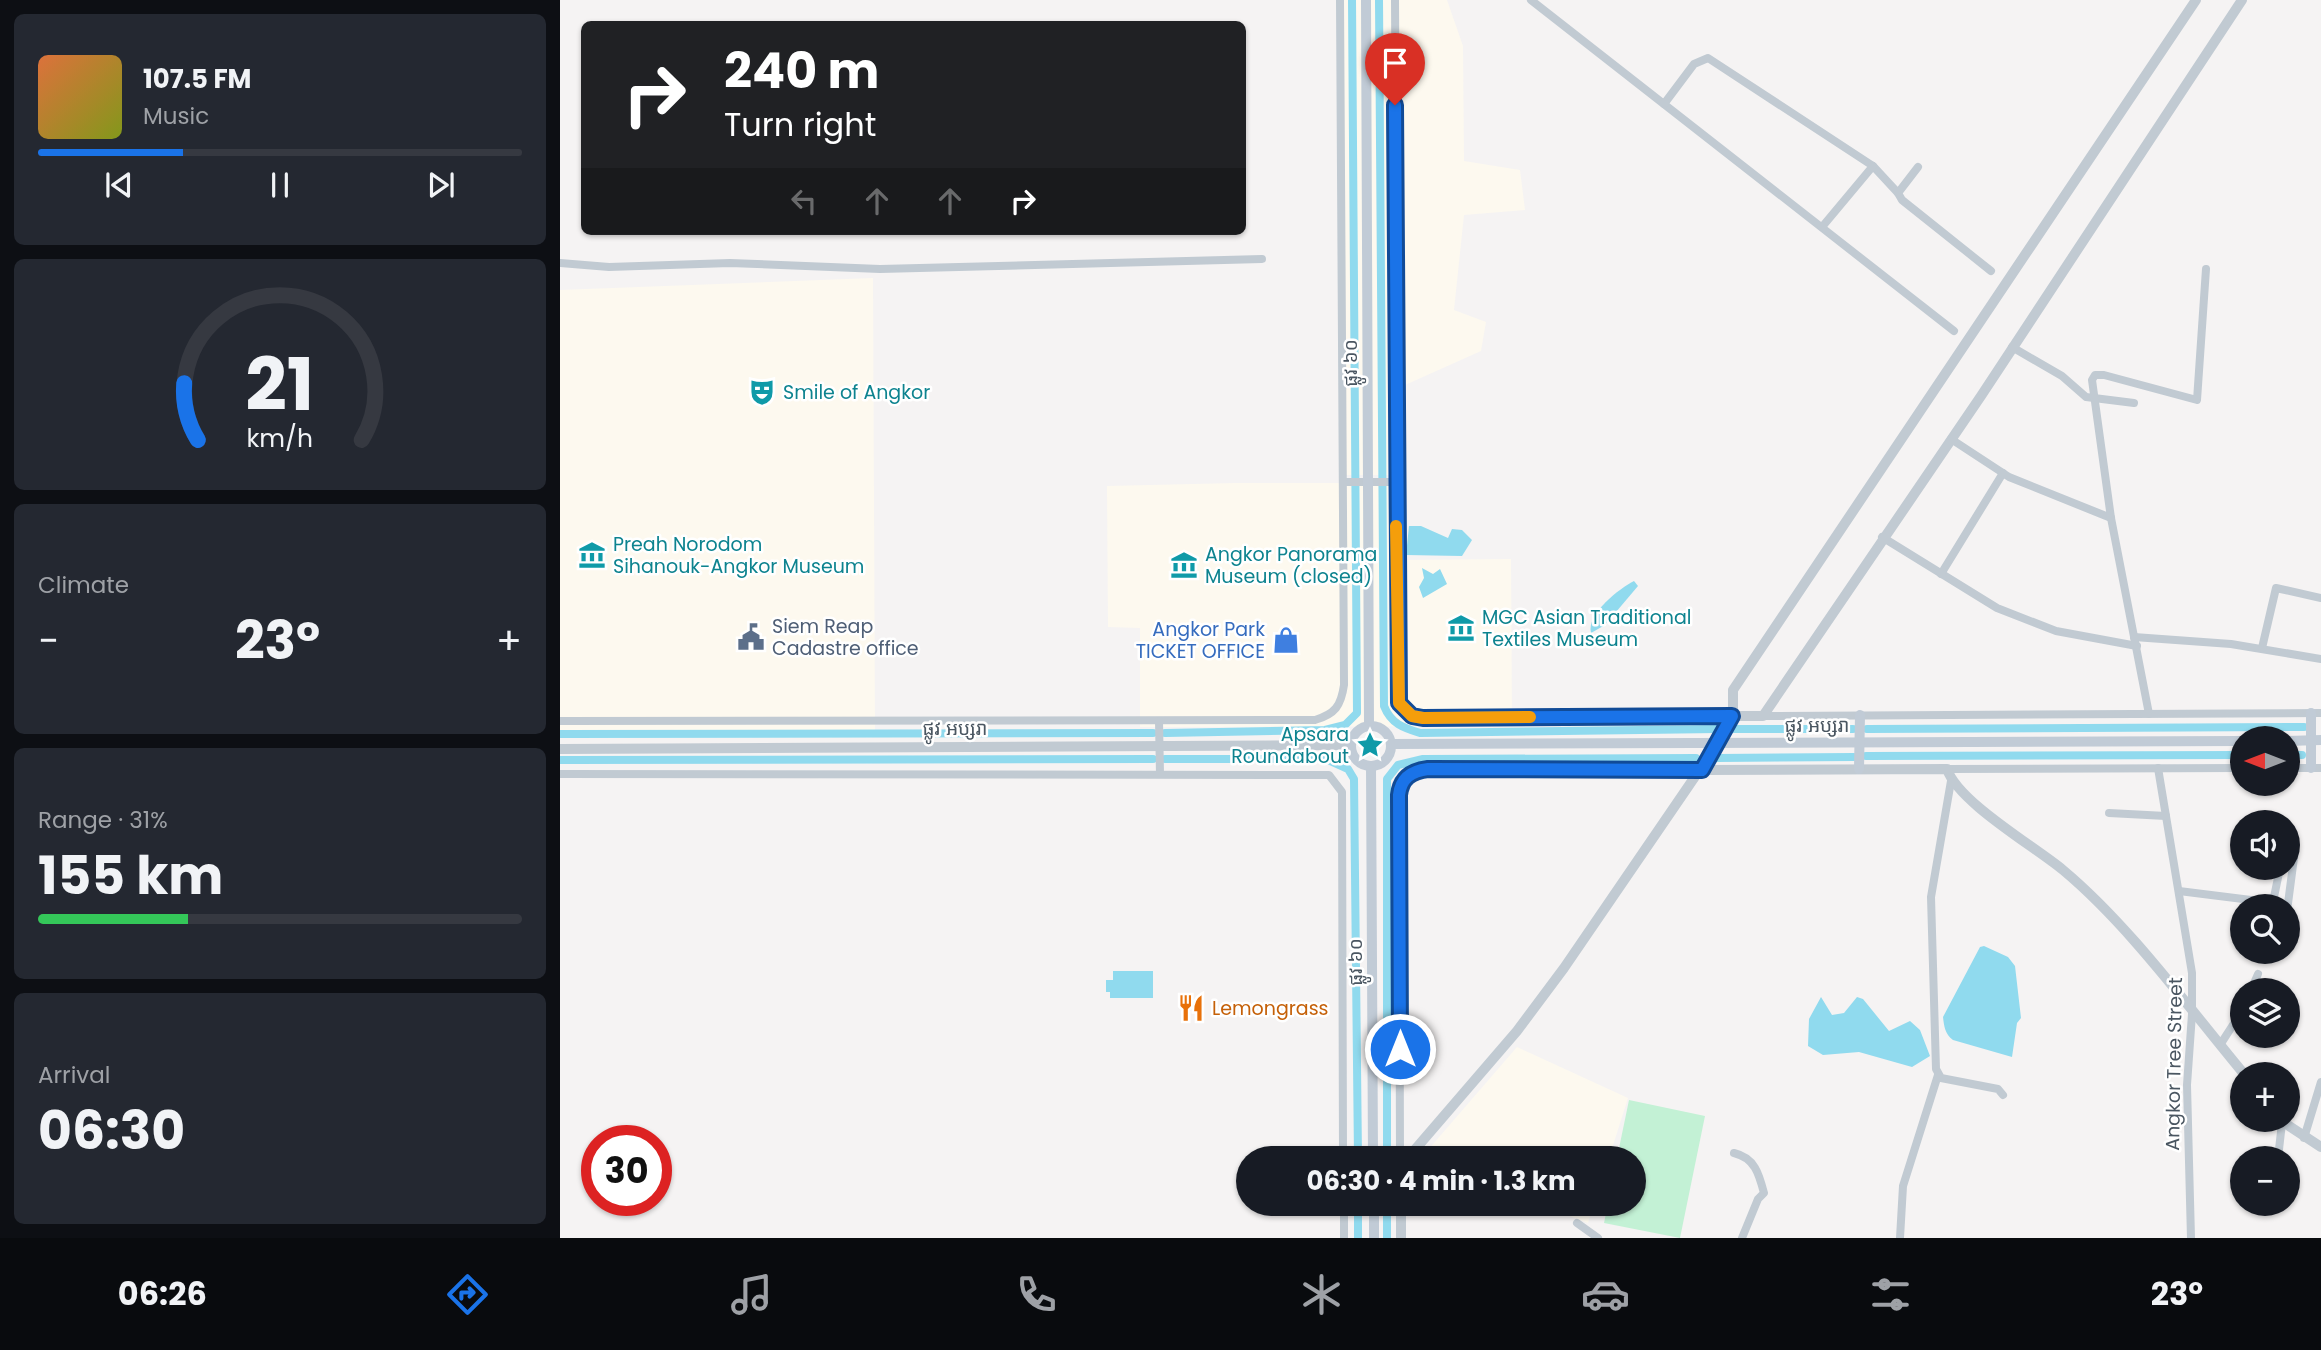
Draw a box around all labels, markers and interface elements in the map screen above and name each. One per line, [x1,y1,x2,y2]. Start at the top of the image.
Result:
pin [1365,33,1425,105]
text: 240 m [724,37,879,105]
icon: arrive [1376,44,1414,82]
icon: right [609,49,700,140]
text: 107.5 FM [143,61,251,97]
text: Music [143,100,209,132]
text: Turn right [724,102,876,147]
icon: previous [100,166,138,204]
icon: pause [261,166,299,204]
icon: next [422,166,460,204]
icon: left [785,182,823,220]
icon: ahead [858,182,896,220]
icon: ahead [931,182,969,220]
icon: right [1004,182,1042,220]
text: 21 [246,335,314,436]
street label: ផ្លូវ ៦០ [1337,339,1367,387]
theatre icon: Smile of Angkor [747,377,777,407]
place label: Smile of Angkor [783,379,930,406]
text: km/h [247,421,313,456]
place label: Preah Norodom Sihanouk-Angkor Museum [613,531,864,580]
museum icon: Preah Norodom Sihanouk-Angkor Museum [577,540,607,570]
place label: Angkor Panorama Museum (closed) [1205,541,1377,590]
museum icon: Angkor Panorama Museum (closed) [1169,550,1199,580]
text: Climate [38,569,129,601]
text: 23° [235,604,320,677]
place label: MGC Asian Traditional Textiles Museum [1482,604,1692,653]
place label: Siem Reap Cadastre office [772,613,919,662]
museum icon: MGC Asian Traditional Textiles Museum [1446,613,1476,643]
text: − [38,614,59,667]
text: + [496,614,522,667]
place label: Angkor Park TICKET OFFICE [1136,616,1265,665]
public building icon: Siem Reap Cadastre office [736,622,766,652]
shop icon: Angkor Park TICKET OFFICE [1271,625,1301,655]
street label: ផ្លូវ អប្សរា [1785,712,1849,742]
street label: ផ្លូវ អប្សរា [923,715,987,745]
place label: Apsara Roundabout [1231,721,1349,770]
north arrow [2230,726,2300,796]
map controls [2230,726,2300,1216]
place icon: Apsara Roundabout [1355,730,1385,760]
text: Range · 31% [38,804,168,836]
button: sound [2230,810,2300,880]
text: 155 km [38,839,223,912]
button: search [2230,894,2300,964]
street label: ផ្លូវ ៦០ [1342,938,1372,986]
street label: Angkor Tree Street [2159,977,2189,1151]
button: layers [2230,978,2300,1048]
restaurant icon: Lemongrass [1176,993,1206,1023]
place label: Lemongrass [1212,995,1329,1022]
position arrow [1363,1012,1437,1086]
text: Arrival [38,1059,110,1091]
button: + [2230,1062,2300,1132]
text: 06:30 [38,1094,185,1167]
speed limit sign: 30 [581,1125,672,1216]
button: − [2230,1146,2300,1216]
text: 06:30 · 4 min · 1.3 km [1307,1163,1575,1199]
icon: directions [443,1270,492,1319]
icon: music [727,1270,776,1319]
icon: phone [1012,1270,1061,1319]
icon: climate [1297,1270,1346,1319]
icon: car [1581,1270,1630,1319]
icon: filters [1866,1270,1915,1319]
text: 06:26 [118,1271,207,1316]
text: 23° [2151,1271,2203,1316]

